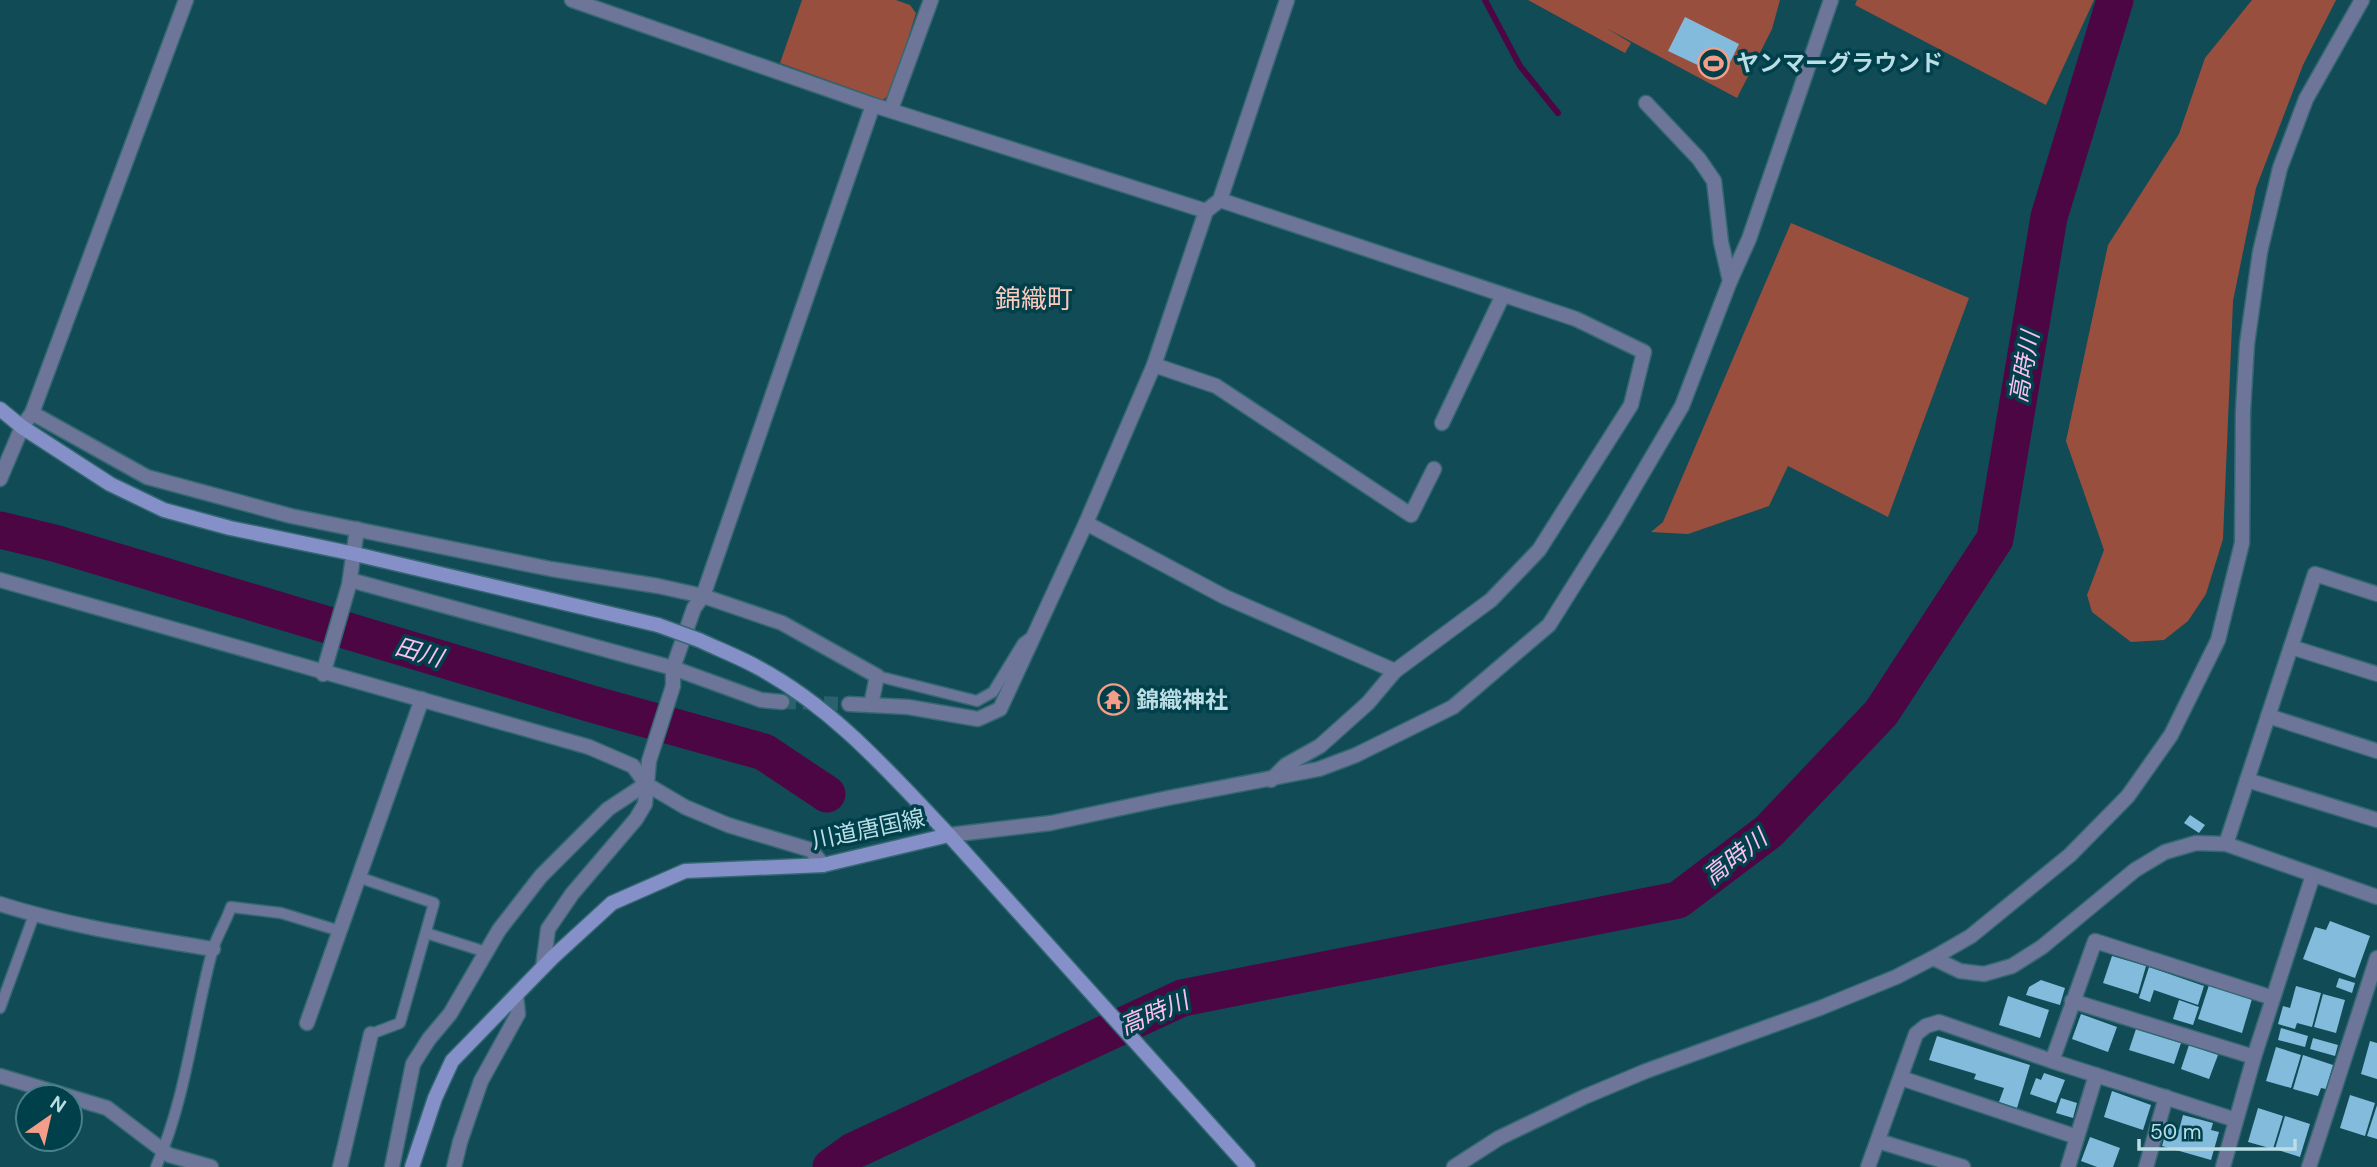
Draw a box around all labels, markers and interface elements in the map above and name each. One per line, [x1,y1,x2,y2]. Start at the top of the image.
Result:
sports icon: ヤンマーグラウンド [1696,46,1730,80]
place label: ヤンマーグラウンド [1736,48,1943,78]
district label: 錦織町 [995,282,1073,316]
water label: 高時川 [2002,326,2046,405]
water label: 田川 [392,630,449,674]
temple icon: 錦織神社 [1096,683,1130,717]
place label: 錦織神社 [1136,685,1228,715]
street label: 川道唐国線 [809,802,927,856]
water label: 高時川 [1697,821,1775,891]
water label: 高時川 [1115,983,1196,1041]
north arrow [14,1083,84,1153]
text: N [45,1090,71,1119]
scale bar [2139,1108,2295,1152]
text: 50 m [2150,1118,2201,1146]

